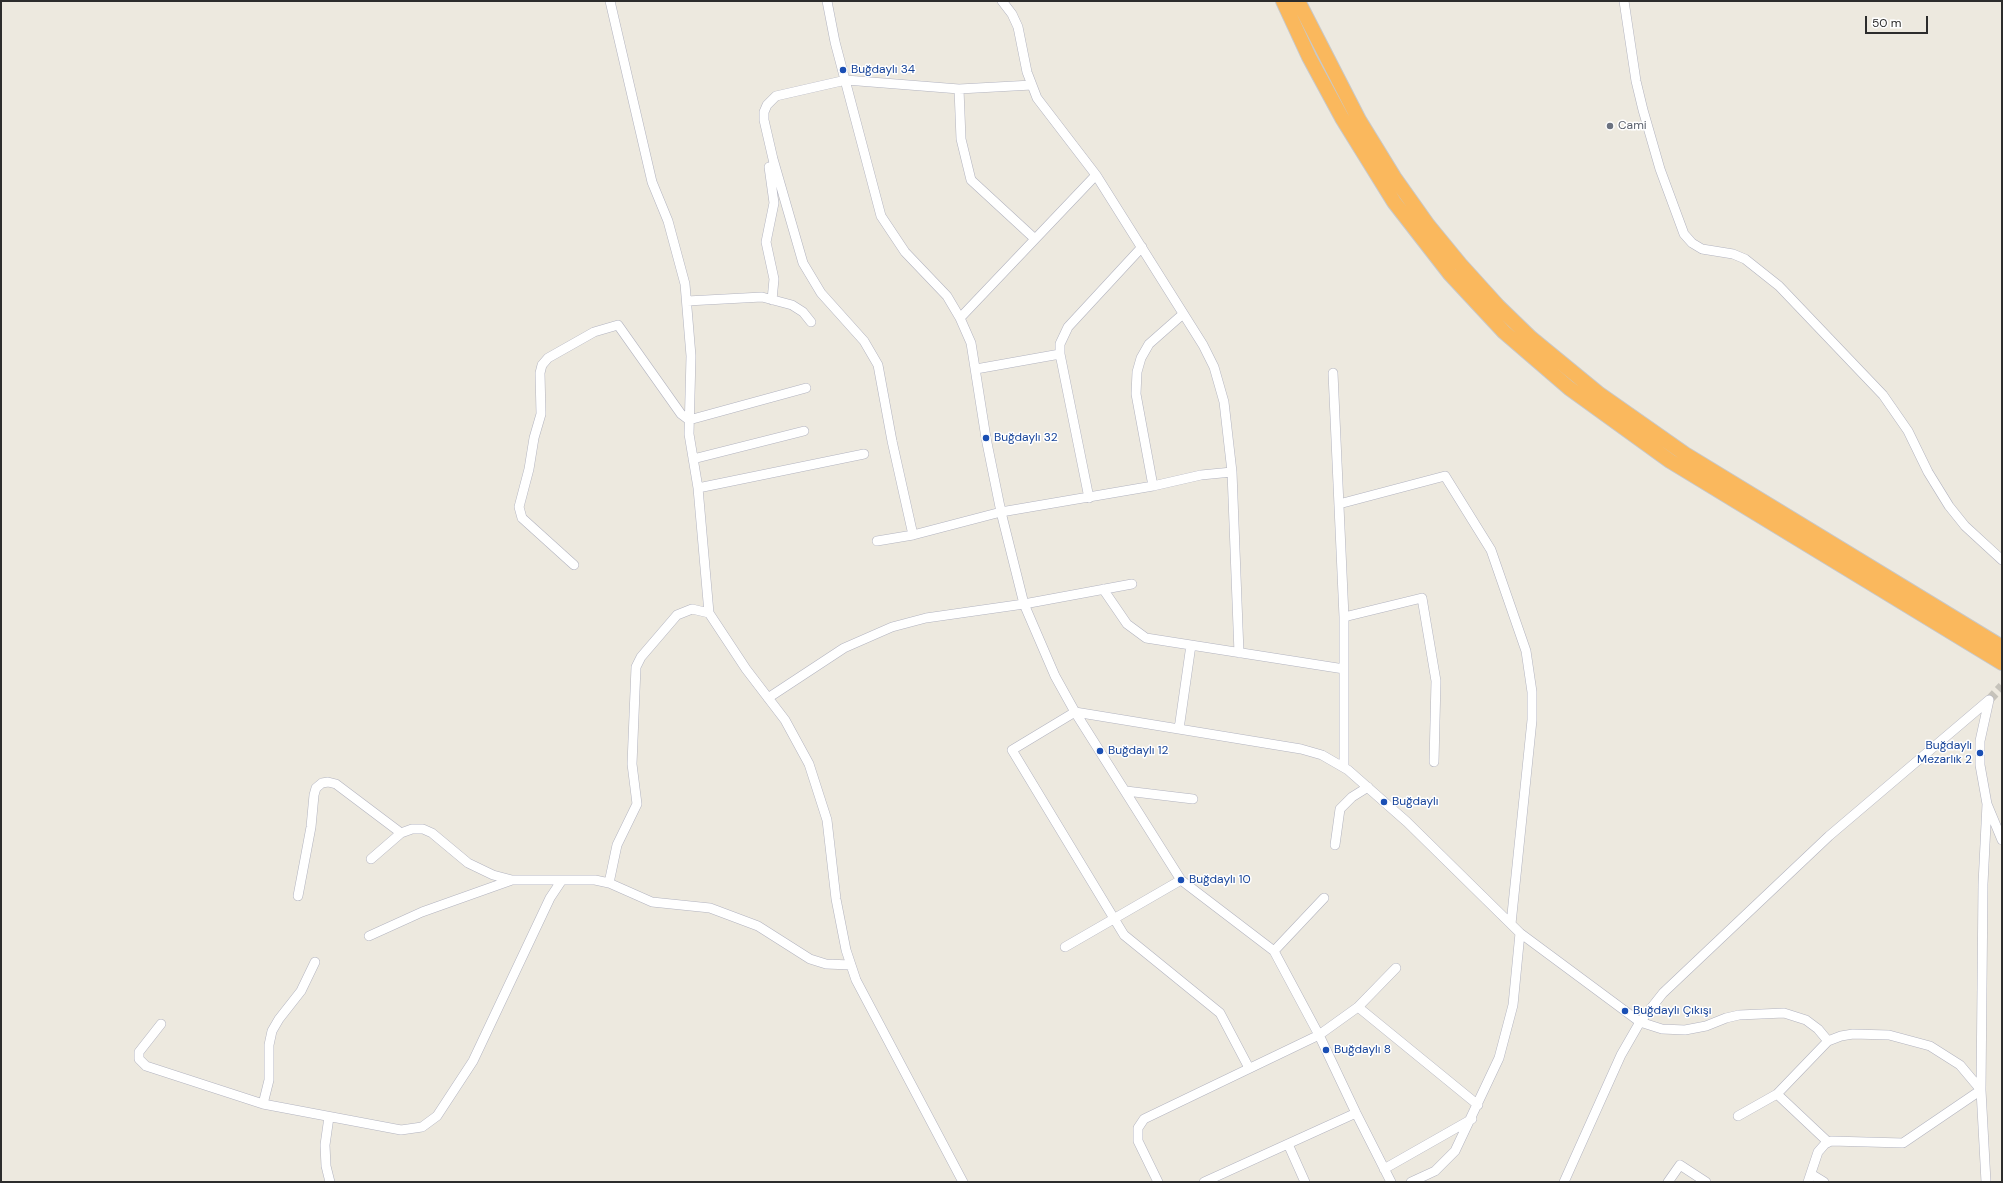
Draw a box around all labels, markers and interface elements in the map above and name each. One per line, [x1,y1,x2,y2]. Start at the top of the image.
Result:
scale bar [1867,8,1930,34]
text: 50 m [1872,15,1901,31]
place label: Buğdaylı 34 [851,63,915,77]
marker: Buğdaylı 34 [838,65,848,75]
place label: Cami [1618,119,1647,133]
marker: Cami [1605,121,1615,131]
place label: Buğdaylı 32 [994,431,1058,445]
marker: Buğdaylı 32 [981,433,991,443]
place label: Buğdaylı Mezarlık 2 [1917,739,1972,767]
place label: Buğdaylı 12 [1108,744,1168,758]
marker: Buğdaylı 12 [1095,746,1105,756]
marker: Buğdaylı Mezarlık 2 [1975,748,1985,758]
place label: Buğdaylı [1392,795,1438,809]
marker: Buğdaylı [1379,797,1389,807]
place label: Buğdaylı 10 [1189,873,1251,887]
marker: Buğdaylı 10 [1176,875,1186,885]
place label: Buğdaylı Çıkışı [1633,1004,1711,1018]
marker: Buğdaylı Çıkışı [1620,1006,1630,1016]
place label: Buğdaylı 8 [1334,1043,1391,1057]
marker: Buğdaylı 8 [1321,1045,1331,1055]

